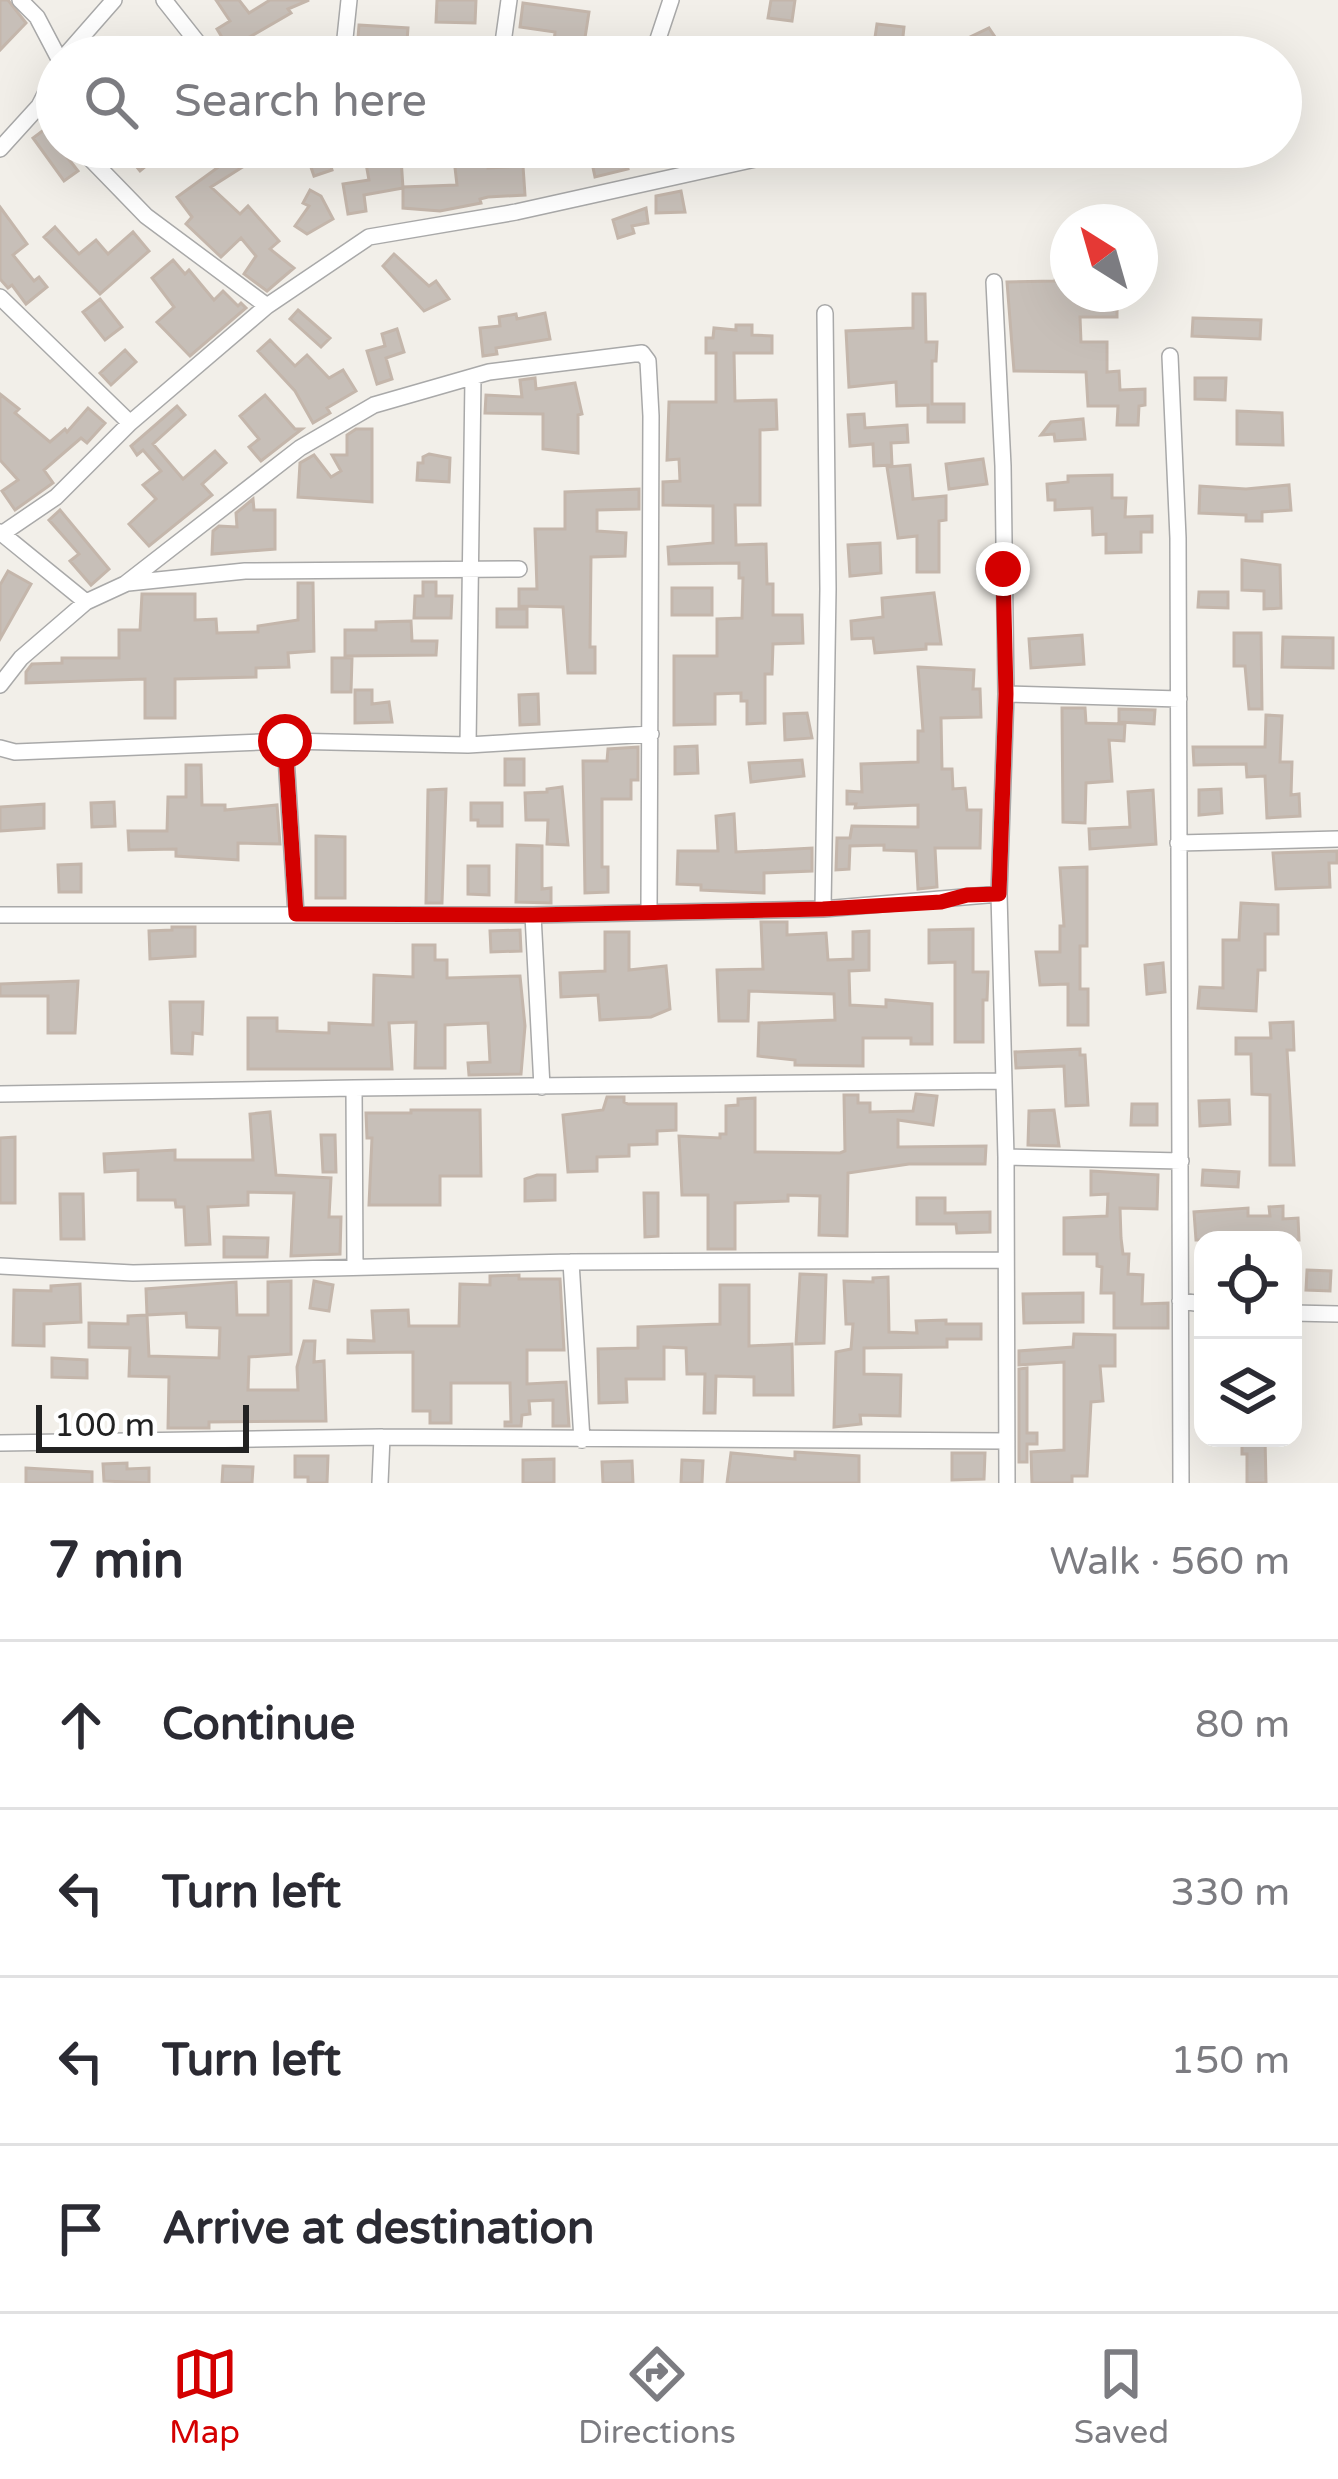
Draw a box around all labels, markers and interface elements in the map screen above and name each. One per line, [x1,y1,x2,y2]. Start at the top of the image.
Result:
search box [36,36,1302,168]
icon: search [78,69,144,135]
text: Search here [174,75,427,129]
north arrow [1050,204,1158,312]
route end [976,542,1030,596]
route start [258,714,312,768]
map controls [1194,1231,1302,1447]
button: locate [1194,1231,1302,1339]
button: layers [1194,1339,1302,1447]
scale bar [36,1399,249,1452]
text: 100 m [54,1406,155,1445]
text: 7 min [48,1530,184,1592]
text: Walk · 560 m [1049,1538,1290,1585]
icon: ahead [48,1692,114,1758]
text: Continue [162,1698,355,1752]
text: 80 m [1195,1701,1290,1748]
icon: left [48,1860,114,1926]
text: Turn left [162,1866,341,1920]
text: 330 m [1171,1869,1290,1916]
icon: left [48,2028,114,2094]
text: Turn left [162,2034,341,2088]
text: 150 m [1171,2037,1290,2084]
icon: arrive [48,2196,114,2262]
text: Arrive at destination [162,2202,594,2256]
tab: Map [169,2341,240,2452]
tab: Directions [578,2341,736,2452]
tab: Saved [1074,2341,1169,2452]

